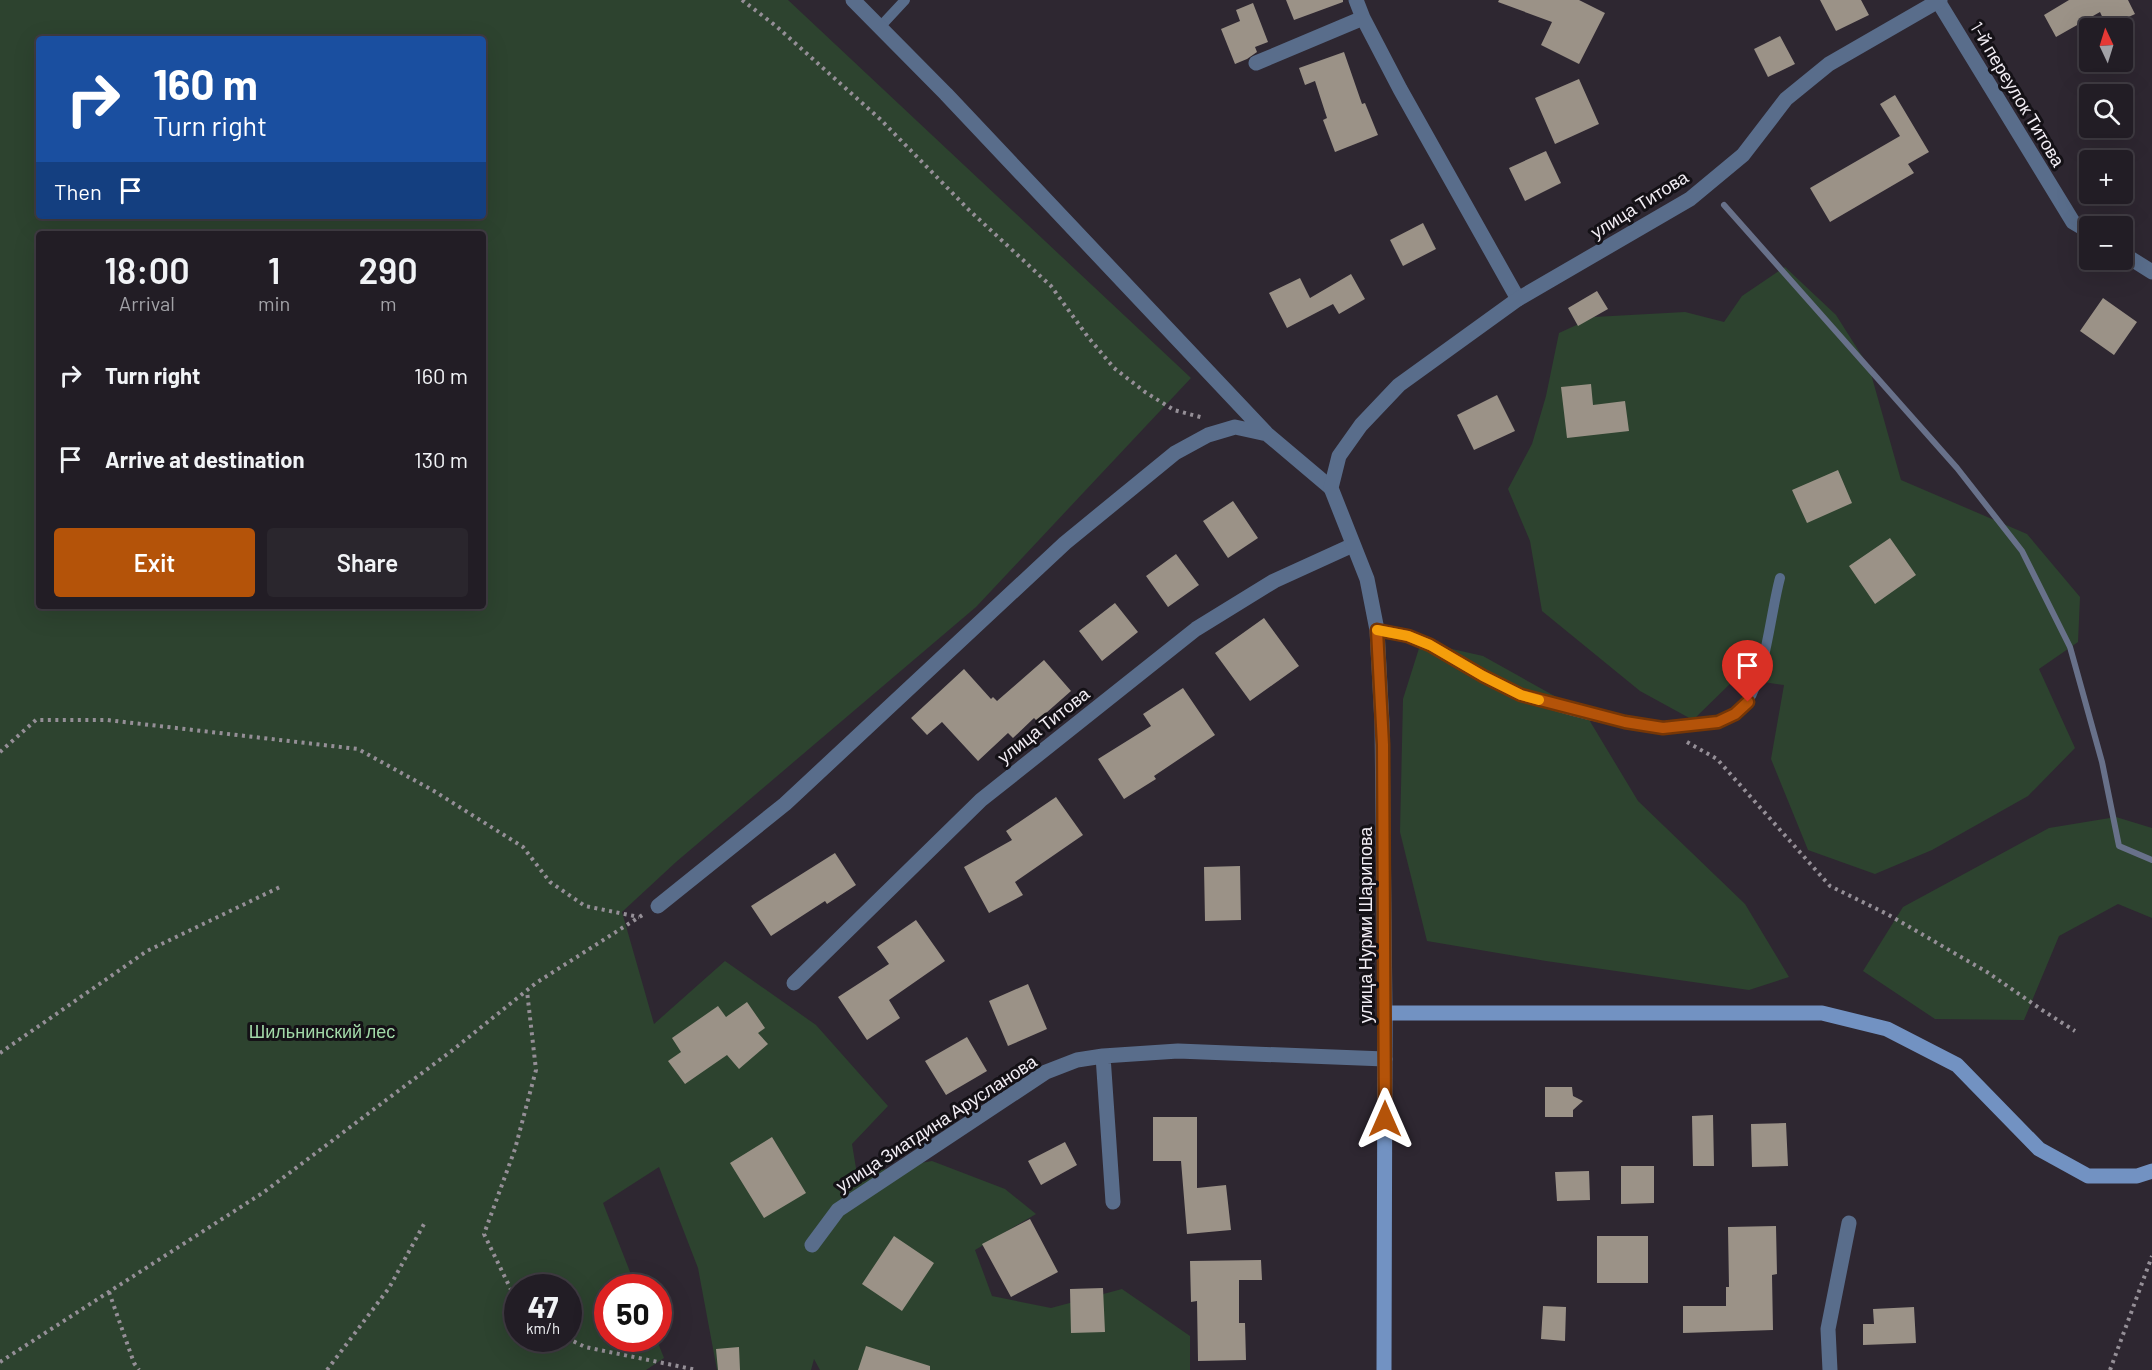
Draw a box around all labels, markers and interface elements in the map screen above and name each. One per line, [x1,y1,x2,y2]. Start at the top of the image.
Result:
street label: 1-й переулок Титова [1966,18,2070,171]
north arrow [2079,18,2133,72]
map controls [2079,18,2133,270]
text: 160 m [153,58,258,108]
icon: right [54,60,132,138]
button: search [2079,84,2133,138]
text: Turn right [153,109,267,141]
button: + [2079,150,2133,204]
street label: улица Титова [1586,165,1693,243]
icon: arrive [114,174,147,207]
text: Then [54,178,102,204]
button: − [2079,216,2133,270]
text: 18:00 [104,248,190,291]
text: 1 [268,248,280,291]
text: 290 [359,248,418,291]
text: Arrival [119,291,175,315]
text: min [258,291,290,315]
text: m [380,291,396,315]
icon: right [54,359,87,392]
text: Turn right [105,362,200,388]
text: 160 m [414,362,468,388]
icon: arrive [54,443,87,476]
text: Arrive at destination [105,446,304,472]
text: 130 m [414,446,468,472]
button: Exit [54,528,255,597]
button: Share [267,528,468,597]
pin [1722,640,1773,702]
icon: arrive [1731,649,1764,682]
street label: улица Титова [993,682,1094,768]
street label: улица Нурми Шарипова [1354,826,1376,1023]
park label: Шильнинский лес [249,1020,395,1042]
street label: улица Зиатдина Арусланова [832,1049,1041,1196]
position arrow [1353,1087,1417,1151]
speed limit sign: 50 [594,1274,672,1352]
text: 47 [528,1288,558,1324]
text: km/h [526,1319,560,1337]

